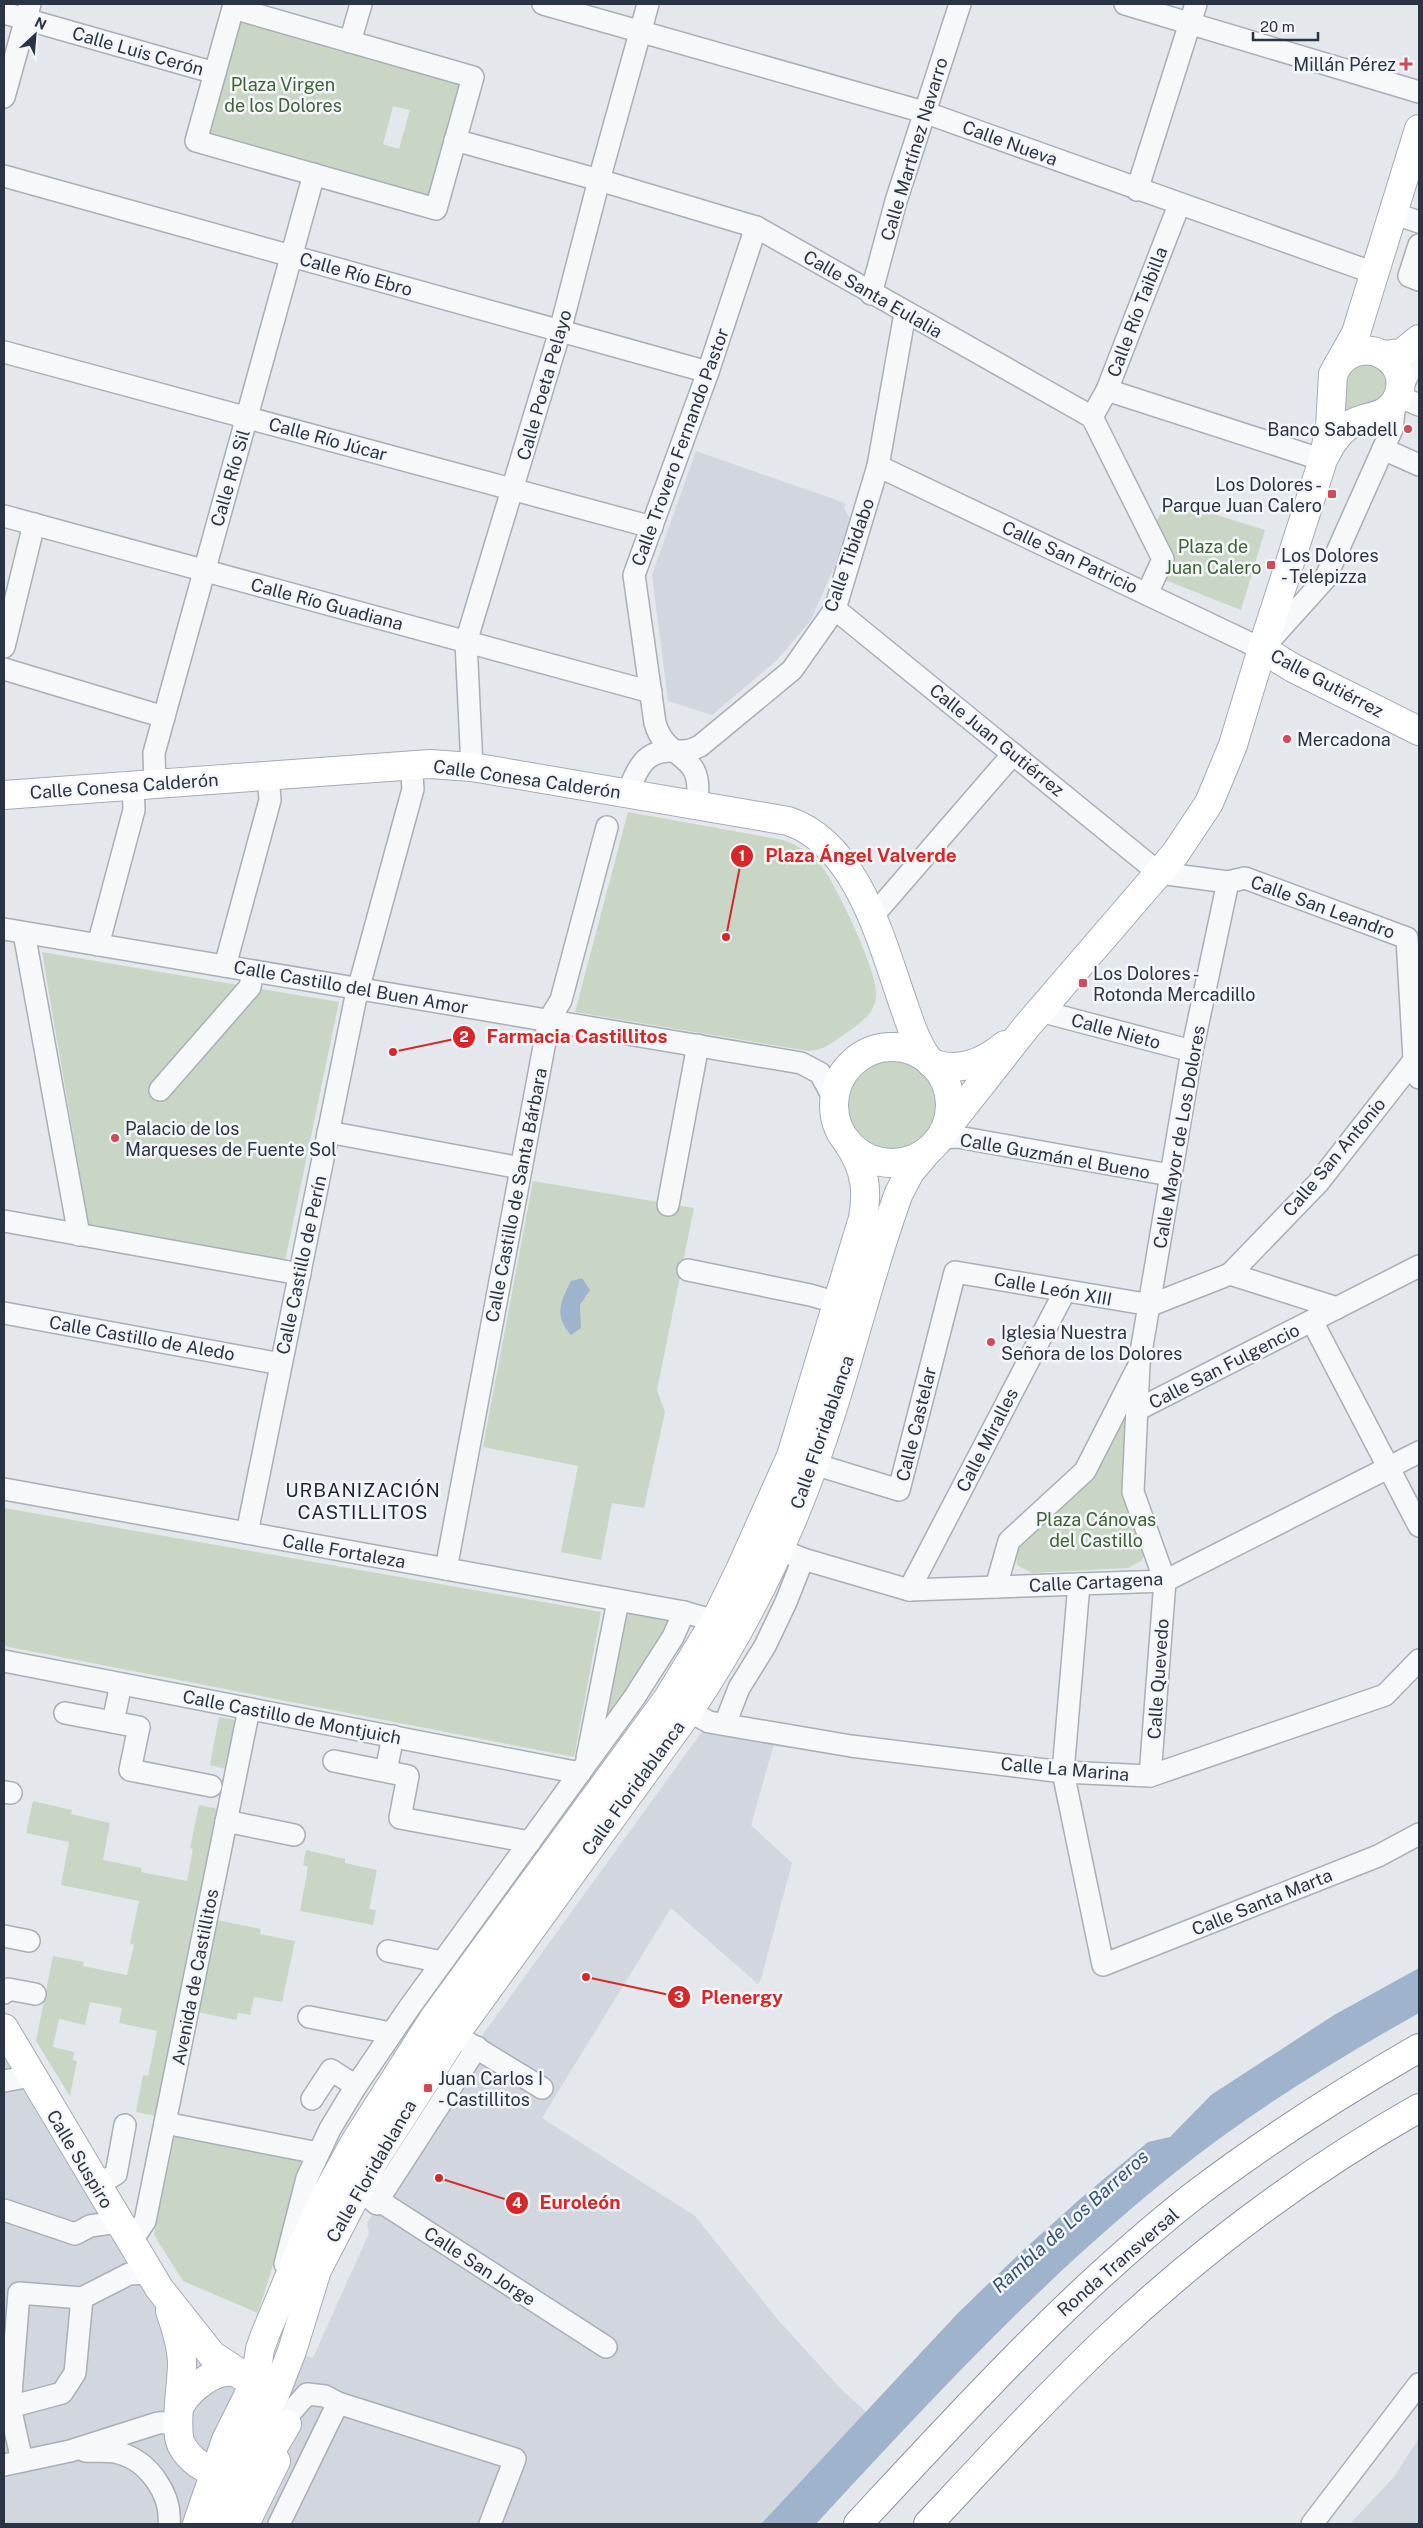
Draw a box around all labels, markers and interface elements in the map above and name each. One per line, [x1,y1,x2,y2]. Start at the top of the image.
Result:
north arrow [10,10,60,60]
scale bar [1253,10,1318,42]
text: N [32,14,49,33]
text: 20 m [1260,18,1295,35]
street label: Calle Luis Cerón [70,22,206,80]
place label: Millán Pérez [1293,54,1396,75]
street label: Calle Martínez Navarro [876,55,952,243]
marker: Millán Pérez [1400,58,1412,70]
park label: Plaza Virgen de los Dolores [224,74,342,116]
street label: Calle Nueva [960,116,1060,170]
street label: Calle Río Taibilla [1103,244,1171,380]
street label: Calle Santa Eulalia [800,246,946,342]
street label: Calle Río Ebro [297,248,415,300]
street label: Calle Poeta Pelayo [512,307,576,463]
street label: Calle Trovero Fernando Pastor [627,325,733,569]
street label: Calle Río Júcar [266,413,390,465]
place label: Banco Sabadell [1267,419,1398,440]
marker: Banco Sabadell [1402,423,1414,435]
street label: Calle Río Sil [206,427,254,529]
place label: Los Dolores - Parque Juan Calero [1162,474,1322,516]
marker: Los Dolores - Parque Juan Calero [1326,488,1338,500]
street label: Calle Tibidabo [820,495,878,615]
street label: Calle San Patricio [999,516,1141,598]
park label: Plaza de Juan Calero [1165,536,1261,578]
place label: Los Dolores - Telepizza [1281,545,1379,587]
marker: Los Dolores - Telepizza [1265,559,1277,571]
street label: Calle Río Guadiana [249,574,405,634]
street label: Calle Gutiérrez [1267,644,1387,722]
street label: Calle Juan Gutiérrez [926,679,1068,801]
place label: Mercadona [1297,729,1391,750]
marker: Mercadona [1281,733,1293,745]
street label: Calle Conesa Calderón [432,755,622,803]
street label: Calle Conesa Calderón [29,769,219,803]
callout: Plaza Ángel Valverde [730,839,967,873]
text: Plaza Ángel Valverde [765,844,957,866]
text: 1 [739,847,745,864]
street label: Calle San Leandro [1248,871,1398,943]
street label: Calle Castillo del Buen Amor [232,956,470,1018]
place label: Los Dolores - Rotonda Mercadillo [1093,963,1255,1005]
marker: Los Dolores - Rotonda Mercadillo [1077,977,1089,989]
street label: Calle Nieto [1069,1009,1163,1053]
callout: Farmacia Castillitos [452,1020,678,1054]
street label: Calle Mayor de Los Dolores [1149,1024,1209,1250]
text: Farmacia Castillitos [487,1025,668,1047]
text: 2 [459,1028,469,1045]
street label: Calle Castillo de Santa Bárbara [481,1066,551,1324]
street label: Calle San Antonio [1278,1093,1390,1221]
place label: Palacio de los Marqueses de Fuente Sol [125,1118,337,1160]
street label: Calle Guzmán el Bueno [958,1129,1152,1183]
marker: Palacio de los Marqueses de Fuente Sol [109,1132,121,1144]
street label: Calle Castillo de Perín [272,1174,330,1356]
street label: Calle León XIII [992,1268,1114,1310]
street label: Calle Castillo de Aledo [48,1311,236,1365]
street label: Calle San Fulgencio [1145,1319,1303,1413]
place label: Iglesia Nuestra Señora de los Dolores [1001,1322,1182,1364]
marker: Iglesia Nuestra Señora de los Dolores [985,1336,997,1348]
street label: Calle Floridablanca [786,1352,858,1512]
street label: Calle Castelar [892,1365,940,1483]
street label: Calle Miralles [952,1385,1022,1495]
district label: URBANIZACIÓN CASTILLITOS [285,1479,441,1523]
park label: Plaza Cánovas del Castillo [1036,1509,1156,1551]
street label: Calle Fortaleza [281,1530,407,1572]
street label: Calle Cartagena [1028,1568,1164,1596]
street label: Calle Quevedo [1143,1618,1173,1740]
street label: Calle Castillo de Montjuich [181,1686,403,1748]
street label: Calle Floridablanca [577,1717,689,1859]
street label: Calle La Marina [1000,1753,1130,1785]
street label: Calle Santa Marta [1189,1864,1335,1940]
street label: Avenida de Castillitos [168,1887,222,2067]
callout: Plenergy [666,1980,793,2014]
text: Plenergy [701,1986,783,2008]
text: 3 [674,1988,684,2005]
place label: Juan Carlos I - Castillitos [438,2068,543,2110]
marker: Juan Carlos I - Castillitos [422,2082,434,2094]
street label: Calle Floridablanca [322,2096,420,2246]
street label: Calle Suspiro [42,2106,118,2212]
water label: Rambla de Los Barreros [987,2145,1153,2297]
callout: Euroleón [505,2186,631,2220]
text: Euroleón [540,2191,620,2213]
text: 4 [512,2194,522,2211]
street label: Ronda Transversal [1053,2203,1183,2321]
street label: Calle San Jorge [420,2222,540,2310]

